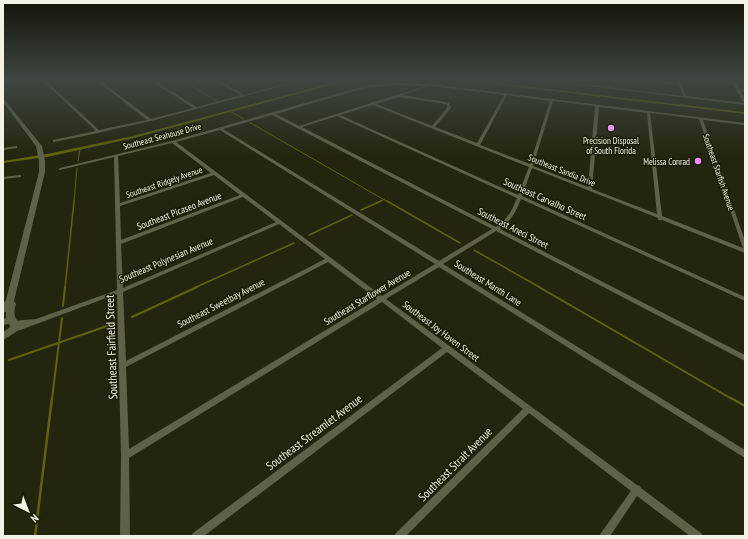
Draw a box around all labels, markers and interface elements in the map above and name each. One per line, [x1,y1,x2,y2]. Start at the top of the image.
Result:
street label: Southeast Seahouse Drive [122,120,203,152]
marker: Precision Disposal of South Florida [606,123,616,133]
street label: Southeast Starfish Avenue [701,132,737,212]
place label: Precision Disposal of South Florida [583,135,640,156]
street label: Southeast Sandia Drive [527,151,598,189]
place label: Melissa Conrad [643,156,690,167]
marker: Melissa Conrad [693,156,703,166]
street label: Southeast Ridgely Avenue [124,164,204,200]
street label: Southeast Carvalho Street [502,175,589,223]
street label: Southeast Picaseo Avenue [135,189,223,233]
street label: Southeast Aneci Street [475,205,551,252]
street label: Southeast Polynesian Avenue [117,234,215,286]
street label: Southeast Manth Lane [452,257,524,309]
street label: Southeast Starflower Avenue [321,266,413,328]
street label: Southeast Sweetbay Avenue [175,275,267,331]
street label: Southeast Fairfield Street [102,294,120,400]
street label: Southeast Joy Haven Street [400,298,482,364]
street label: Southeast Streamlet Avenue [263,391,365,473]
street label: Southeast Strait Avenue [415,424,495,504]
north arrow [8,491,48,531]
text: N [28,511,42,526]

